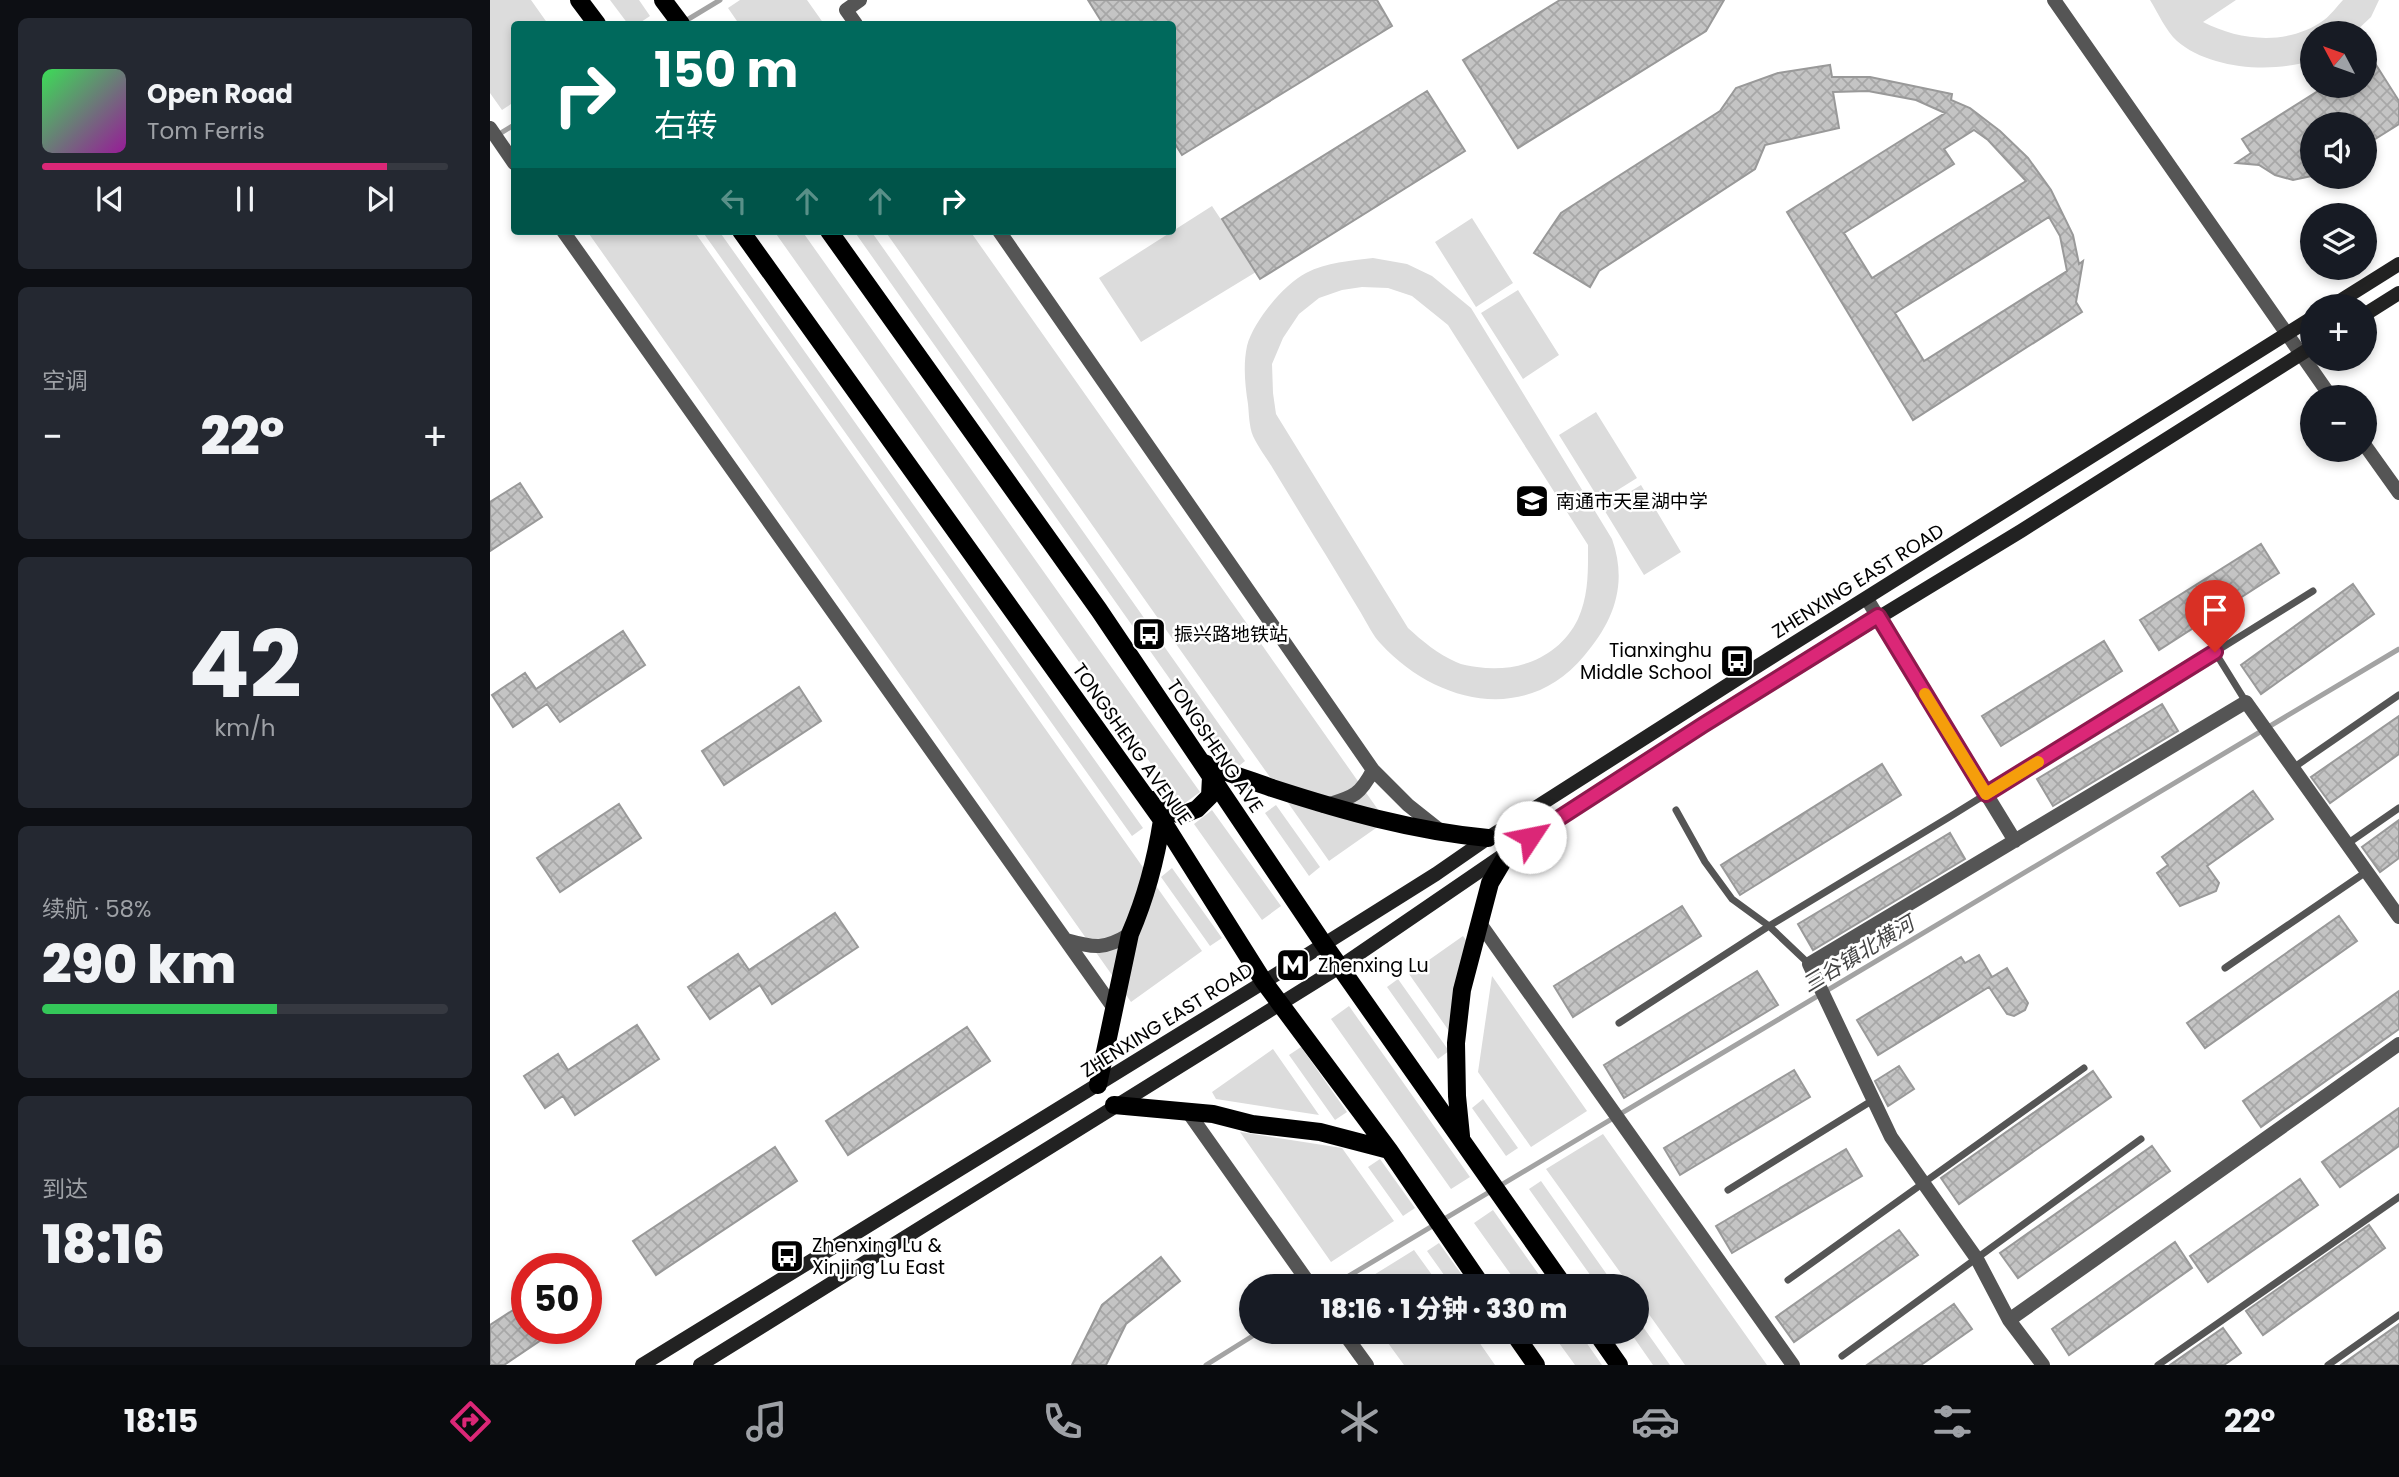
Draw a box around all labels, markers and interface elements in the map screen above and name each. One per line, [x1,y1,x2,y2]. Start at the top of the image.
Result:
north arrow [2300,21,2376,98]
map controls [2300,21,2377,462]
text: 150 m [654,36,799,104]
icon: right [539,49,630,140]
text: Open Road [147,76,293,112]
text: 右转 [654,103,718,148]
button: sound [2300,112,2377,189]
text: Tom Ferris [147,115,265,147]
icon: previous [91,180,129,218]
icon: pause [226,180,264,218]
icon: next [361,180,399,218]
icon: left [715,182,753,220]
icon: ahead [788,182,826,220]
icon: ahead [861,182,899,220]
icon: right [934,182,972,220]
button: layers [2300,203,2377,280]
button: + [2300,294,2377,371]
text: 空调 [42,365,88,397]
button: − [2300,385,2377,462]
text: 22° [200,400,285,473]
text: − [42,410,63,463]
text: + [422,410,448,463]
school or university icon: 南通市天星湖中学 [1513,482,1551,520]
place label: 南通市天星湖中学 [1556,488,1708,515]
street label: ZHENXING EAST ROAD [1767,517,1949,645]
pin [2185,580,2245,652]
icon: arrive [2196,591,2234,629]
text: 42 [188,601,302,729]
bus stop icon: 振兴路地铁站 [1130,615,1168,653]
place label: 振兴路地铁站 [1174,621,1288,648]
place label: Tianxinghu Middle School [1580,637,1712,686]
bus stop icon: Tianxinghu Middle School [1718,642,1756,680]
street label: TONGSHENG AVENUE [1066,658,1198,830]
street label: TONGSHENG AVE [1160,674,1270,818]
text: km/h [214,712,276,744]
position arrow [1493,800,1567,874]
text: 续航 · 58% [42,893,152,925]
water label: 三谷镇北横河 [1797,907,1923,999]
text: 290 km [42,928,236,1001]
metro station icon: Zhenxing Lu [1274,946,1312,984]
place label: Zhenxing Lu [1318,952,1429,979]
street label: ZHENXING EAST ROAD [1076,956,1258,1084]
text: 到达 [42,1173,88,1205]
text: 18:16 [42,1208,165,1281]
place label: Zhenxing Lu & Xinjing Lu East [812,1232,945,1281]
bus stop icon: Zhenxing Lu & Xinjing Lu East [768,1237,806,1275]
speed limit sign: 50 [511,1253,602,1344]
text: 18:16 · 1 分钟 · 330 m [1321,1291,1567,1327]
icon: directions [446,1397,495,1446]
icon: music [742,1397,791,1446]
icon: phone [1038,1397,1087,1446]
icon: climate [1335,1397,1384,1446]
icon: car [1631,1397,1680,1446]
icon: filters [1928,1397,1977,1446]
text: 18:15 [124,1398,198,1443]
text: 22° [2224,1398,2275,1443]

